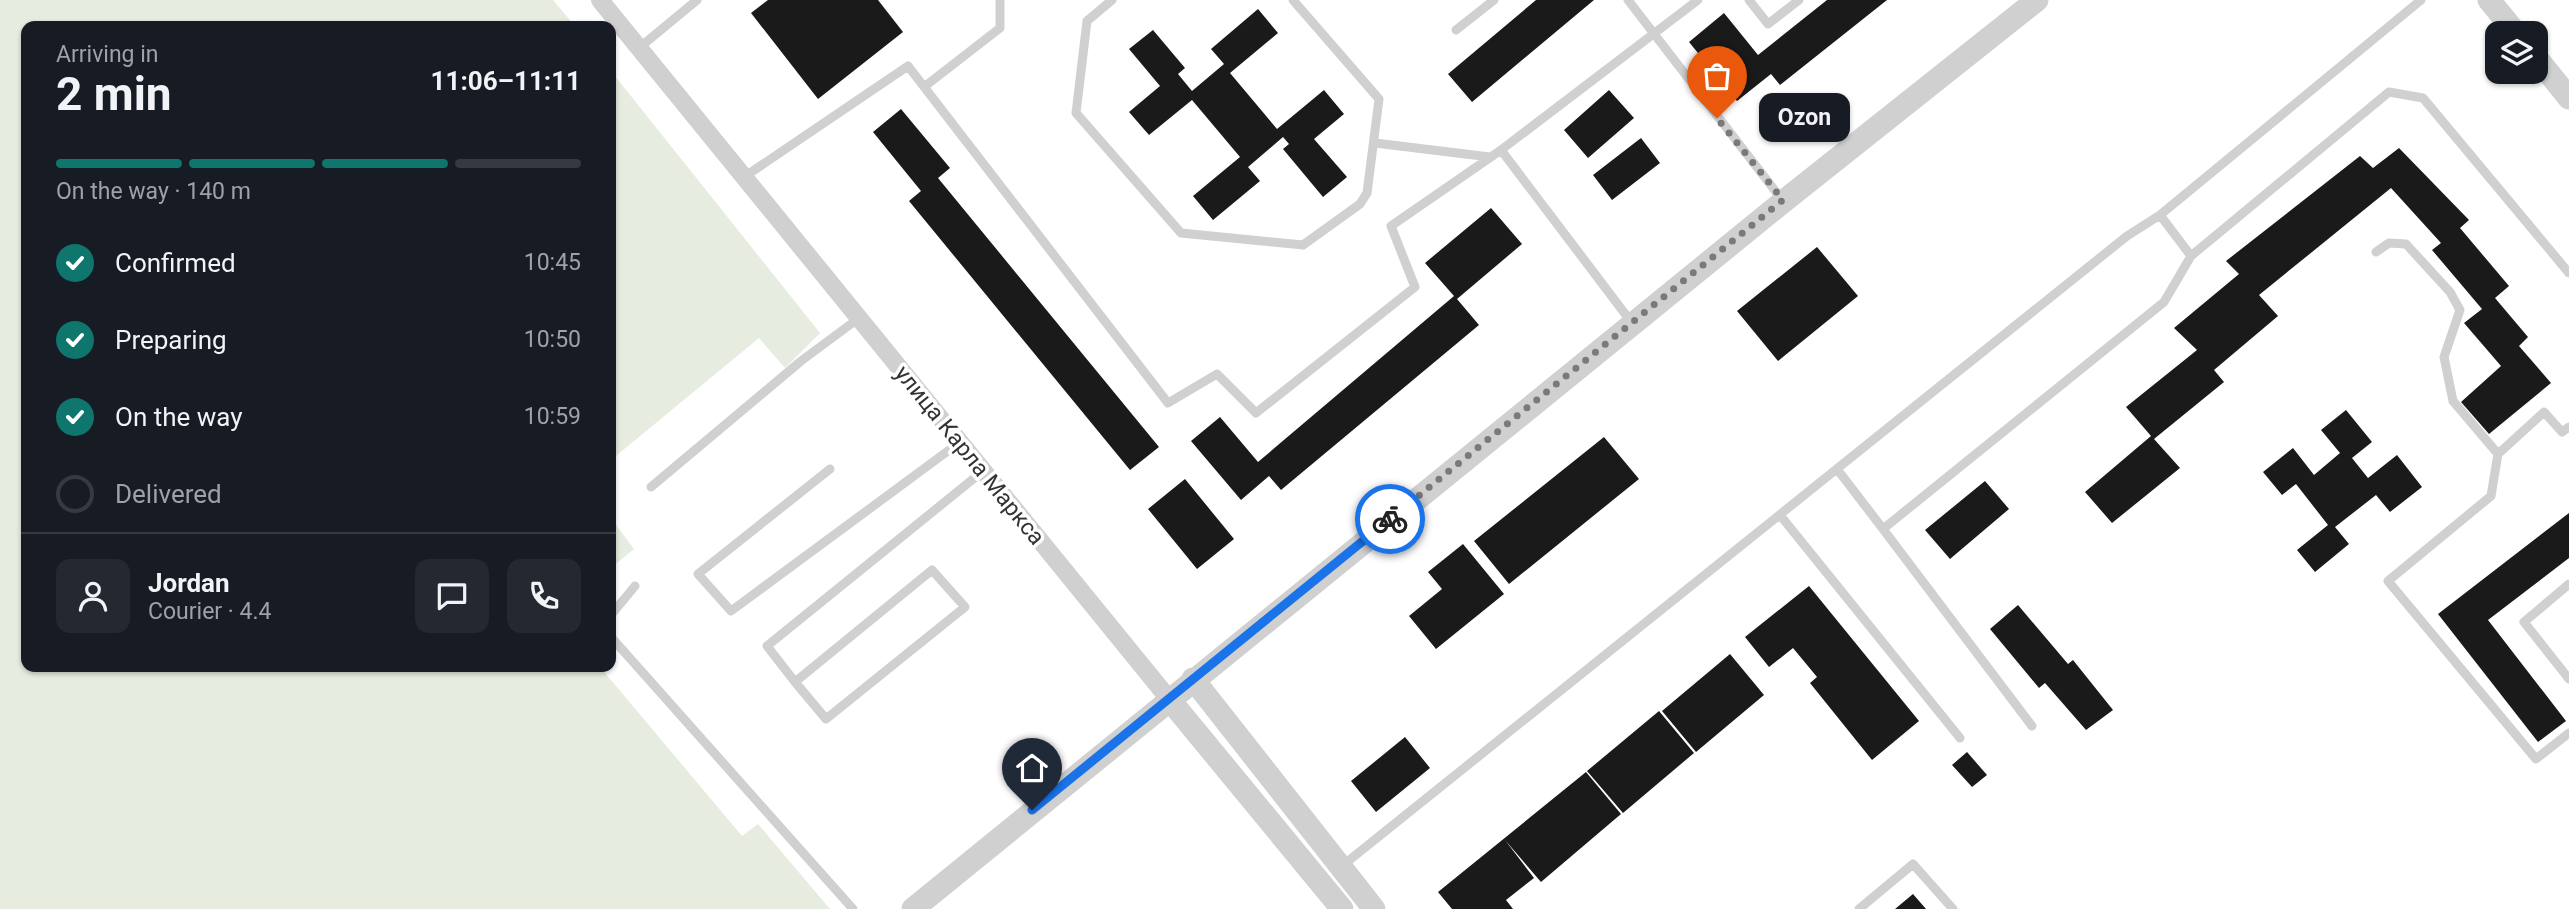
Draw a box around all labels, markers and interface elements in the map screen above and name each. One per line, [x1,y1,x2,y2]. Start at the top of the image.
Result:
map controls [2485,21,2548,84]
button: layers [2485,21,2548,84]
text: Arriving in [56,41,159,68]
pin [1687,46,1747,118]
icon: bag [1698,57,1736,95]
text: 11:06–11:11 [431,66,581,96]
text: 2 min [56,67,172,121]
callout: Ozon [1759,94,1850,142]
text: Ozon [1778,104,1831,131]
text: On the way · 140 m [56,178,251,205]
icon: check [56,244,94,282]
text: Confirmed [115,248,236,278]
text: 10:45 [524,249,581,276]
icon: check [56,321,94,359]
text: Preparing [115,325,227,355]
text: 10:50 [524,326,581,353]
street label: улица Карла Маркса [889,360,1050,550]
icon: check [56,398,94,436]
text: On the way [115,402,243,432]
text: 10:59 [524,403,581,430]
text: Delivered [115,479,222,509]
courier [1355,484,1425,554]
icon: bike [1371,500,1409,538]
button: person [56,559,130,633]
button: chat [415,559,489,633]
button: phone [507,559,581,633]
text: Jordan [148,568,230,598]
text: Courier · 4.4 [148,598,271,625]
pin [1002,738,1062,810]
icon: home [1013,749,1051,787]

